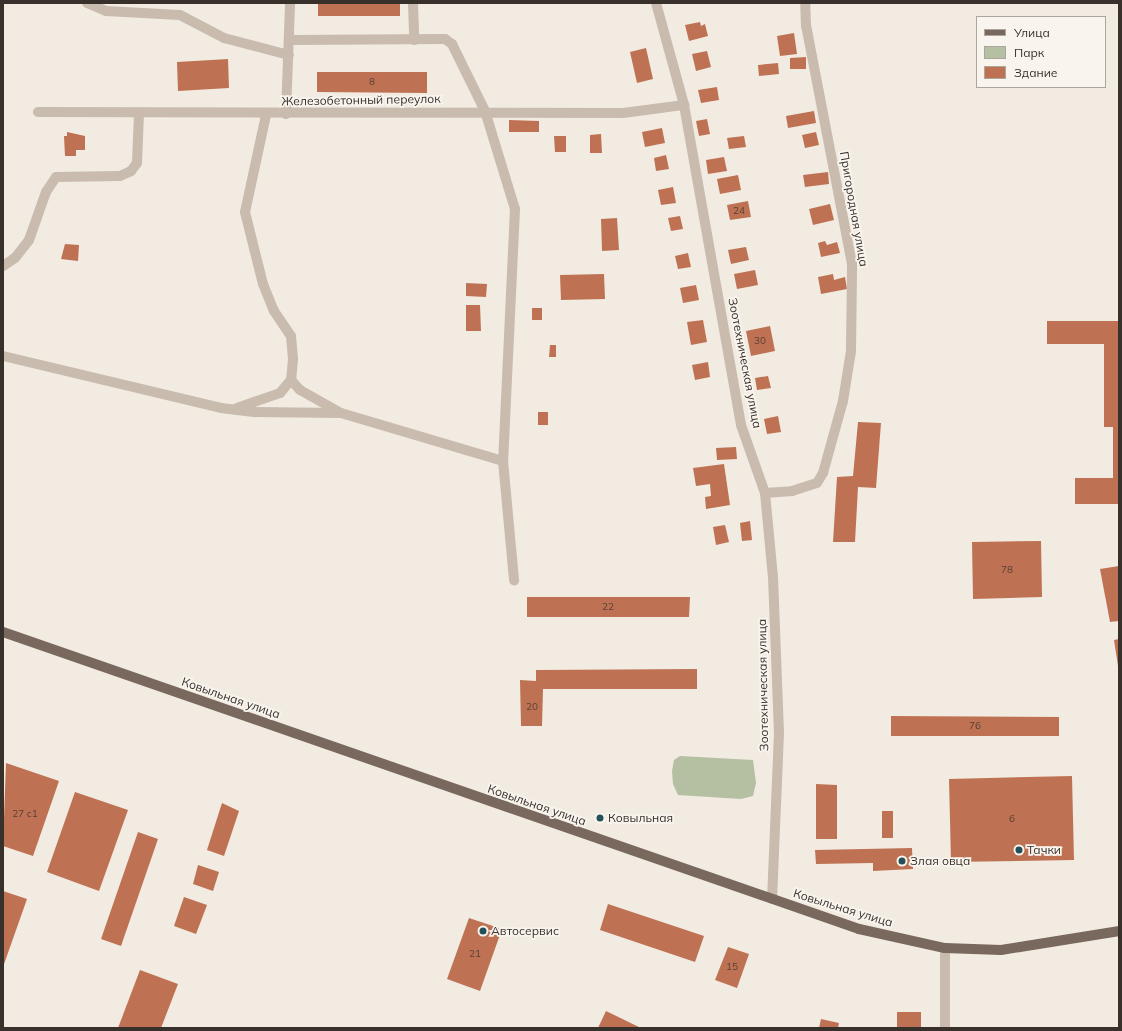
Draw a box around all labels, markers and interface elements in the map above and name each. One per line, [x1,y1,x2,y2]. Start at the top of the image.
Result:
legend [976,16,1106,88]
text: Улица [1014,25,1050,40]
text: Парк [1014,45,1044,60]
text: Здание [1014,65,1057,80]
house number: 8 [369,76,375,88]
street label: Железобетонный переулок [281,91,441,109]
street label: Пригородная улица [837,150,871,268]
house number: 24 [733,205,745,217]
street label: Зоотехническая улица [725,297,765,429]
house number: 30 [754,335,766,347]
house number: 78 [1001,564,1013,576]
house number: 22 [602,601,614,613]
street label: Зоотехническая улица [755,619,771,751]
street label: Ковыльная улица [180,674,282,722]
house number: 20 [526,701,538,713]
house number: 76 [969,720,981,732]
street label: Ковыльная улица [486,781,588,829]
house number: 27 с1 [12,808,38,820]
place label: Ковыльная [608,811,673,825]
marker: Ковыльная [595,813,605,823]
house number: 6 [1009,813,1015,825]
place label: Тачки [1027,843,1061,857]
marker: Тачки [1014,845,1024,855]
place label: Злая овца [910,854,970,868]
marker: Злая овца [897,856,907,866]
street label: Ковыльная улица [792,886,894,930]
place label: Автосервис [491,924,559,938]
marker: Автосервис [478,926,488,936]
house number: 21 [469,948,481,960]
house number: 15 [726,961,738,973]

